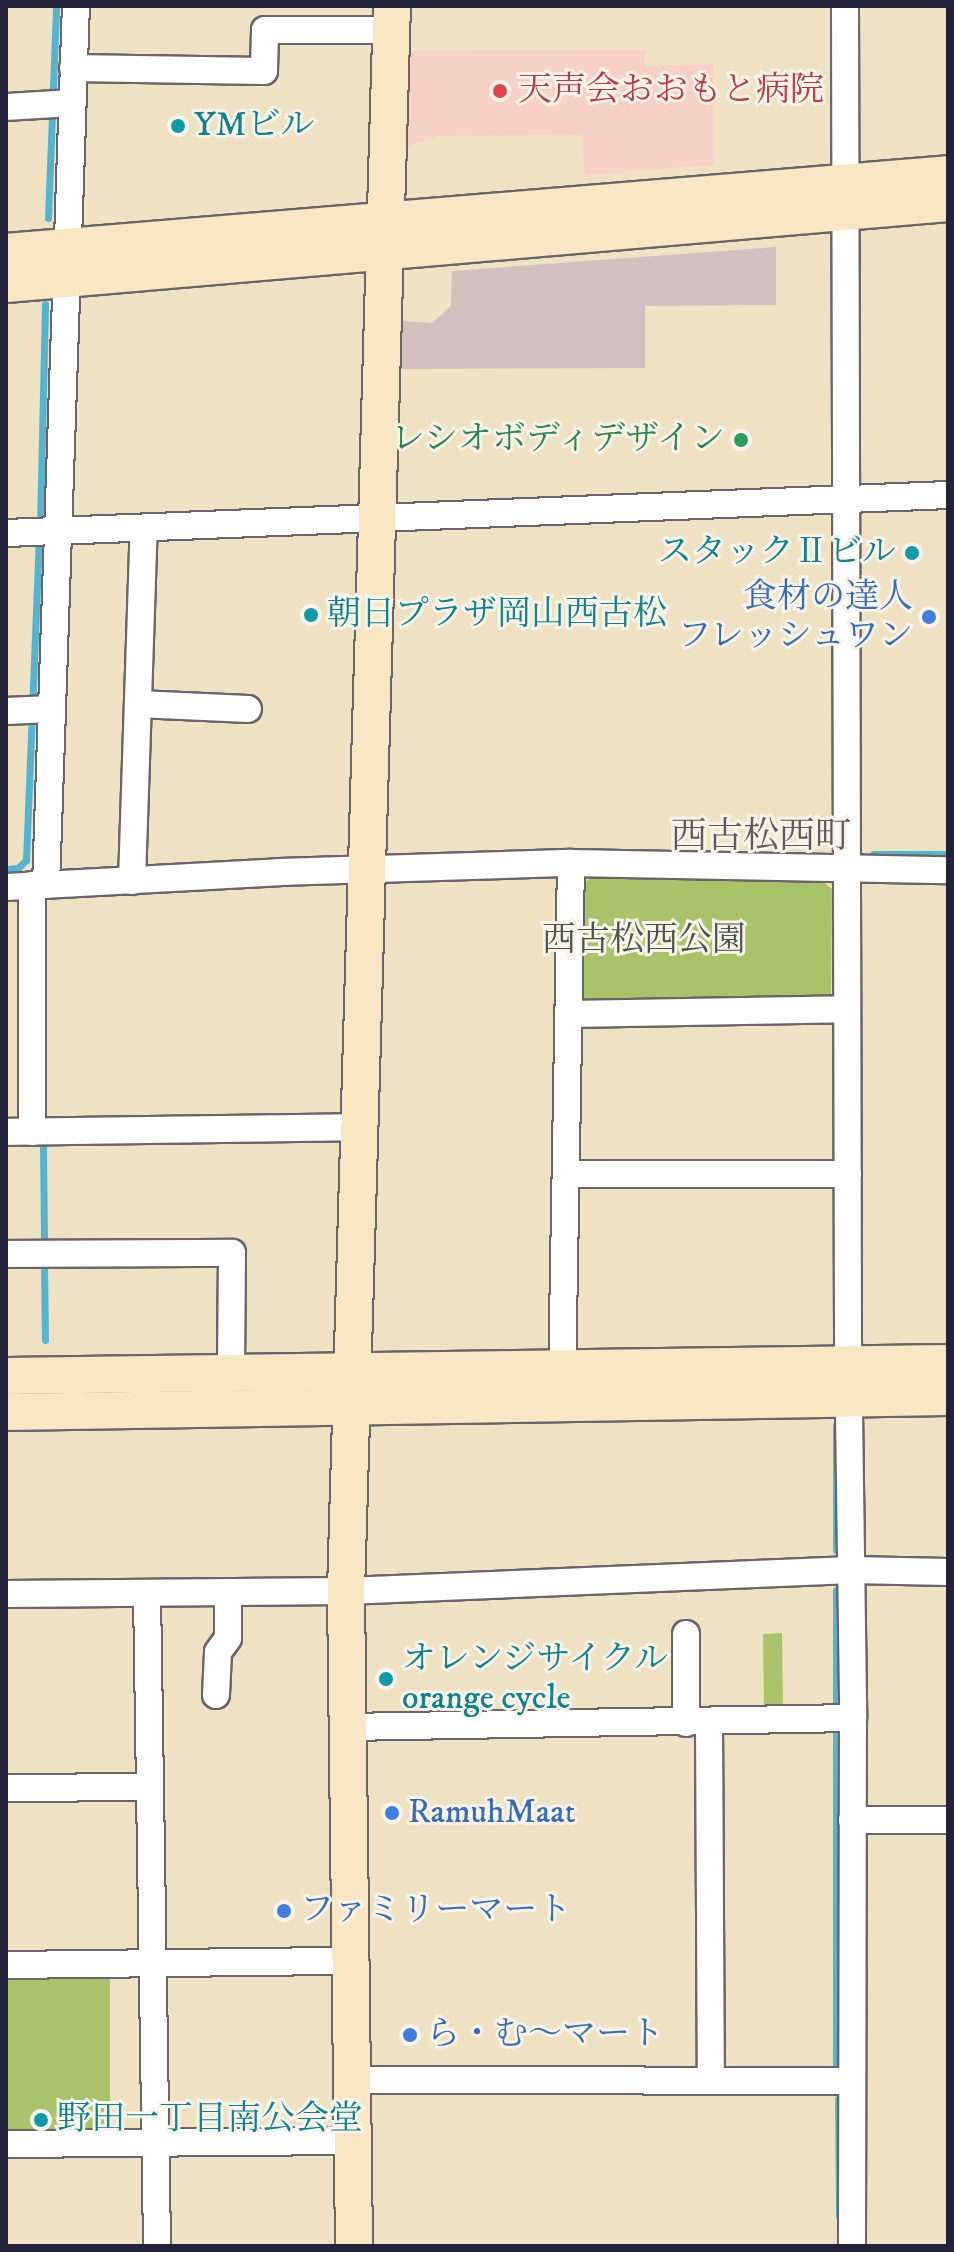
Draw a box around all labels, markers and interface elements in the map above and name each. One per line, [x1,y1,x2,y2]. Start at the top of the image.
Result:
place label: 天声会おおもと病院 [518,71,824,111]
marker: 天声会おおもと病院 [489,80,511,102]
place label: YMビル [194,106,314,146]
marker: YMビル [169,117,187,135]
place label: レシオボディデザイン [385,420,725,460]
marker: レシオボディデザイン [732,431,750,449]
place label: スタックⅡビル [658,533,896,573]
marker: スタックⅡビル [903,544,921,562]
place label: 食材の達人 フレッシュワン [675,577,913,656]
place label: 朝日プラザ岡山西古松 [327,595,667,635]
marker: 朝日プラザ岡山西古松 [302,606,320,624]
marker: 食材の達人 フレッシュワン [920,608,938,626]
district label: 西古松西町 [671,815,851,859]
park label: 西古松西公園 [542,921,746,961]
place label: オレンジサイクル orange cycle [402,1639,674,1718]
marker: オレンジサイクル orange cycle [377,1670,395,1688]
place label: RamuhMaat [408,1793,576,1833]
marker: RamuhMaat [383,1804,401,1822]
place label: ファミリーマート [300,1891,572,1931]
marker: ファミリーマート [275,1902,293,1920]
place label: ら・む～マート [426,2015,664,2055]
marker: ら・む～マート [401,2026,419,2044]
place label: 野田一丁目南公会堂 [57,2100,363,2140]
marker: 野田一丁目南公会堂 [32,2111,50,2129]

